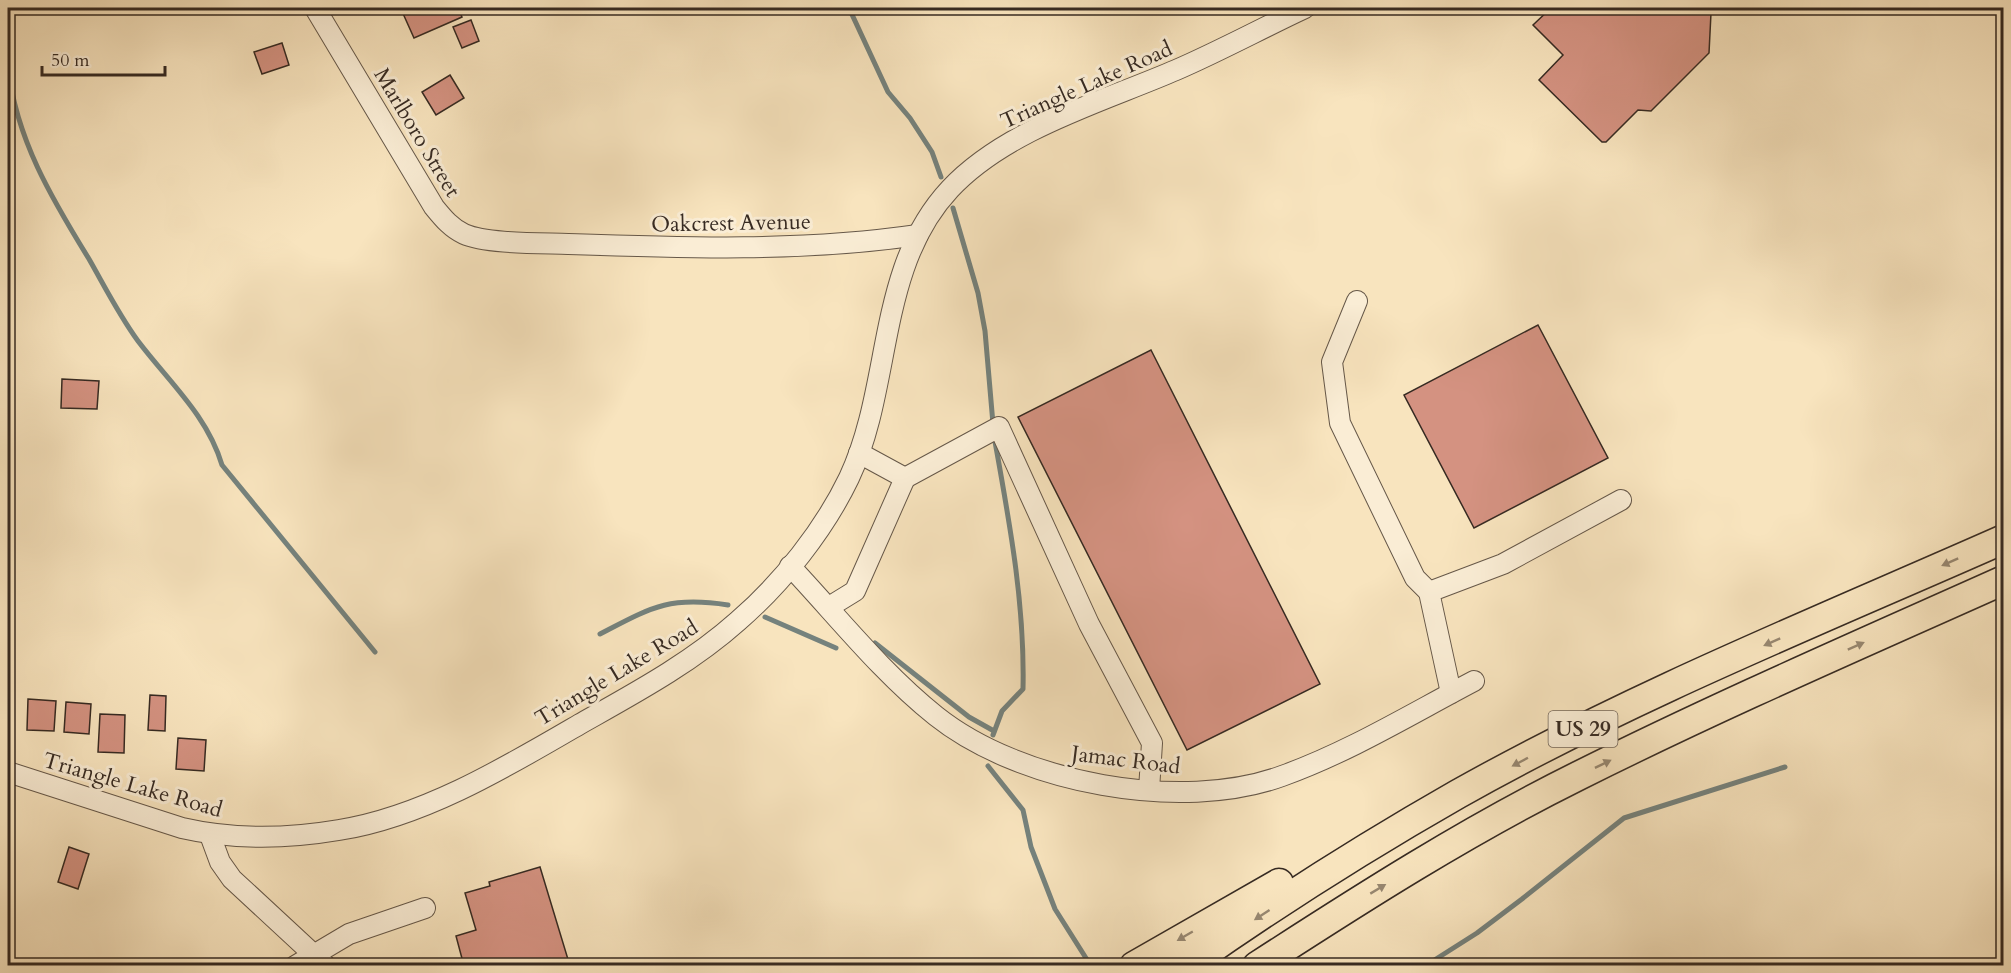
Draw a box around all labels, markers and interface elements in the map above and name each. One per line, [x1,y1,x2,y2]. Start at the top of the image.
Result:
street label: Triangle Lake Road [996,33,1177,136]
scale bar [42,39,165,77]
text: 50 m [51,48,90,73]
street label: Marlboro Street [367,62,468,203]
street label: Oakcrest Avenue [651,207,811,239]
one-way arrow [1942,558,1959,567]
street label: Triangle Lake Road [529,612,704,733]
one-way arrow [1763,637,1781,647]
one-way arrow [1847,641,1865,650]
road number: US 29 [1548,711,1618,747]
street label: Jamac Road [1067,738,1182,782]
street label: Triangle Lake Road [40,745,226,825]
one-way arrow [1511,757,1528,767]
one-way arrow [1594,759,1611,768]
one-way arrow [1370,884,1386,895]
one-way arrow [1254,909,1270,920]
one-way arrow [1176,931,1193,941]

